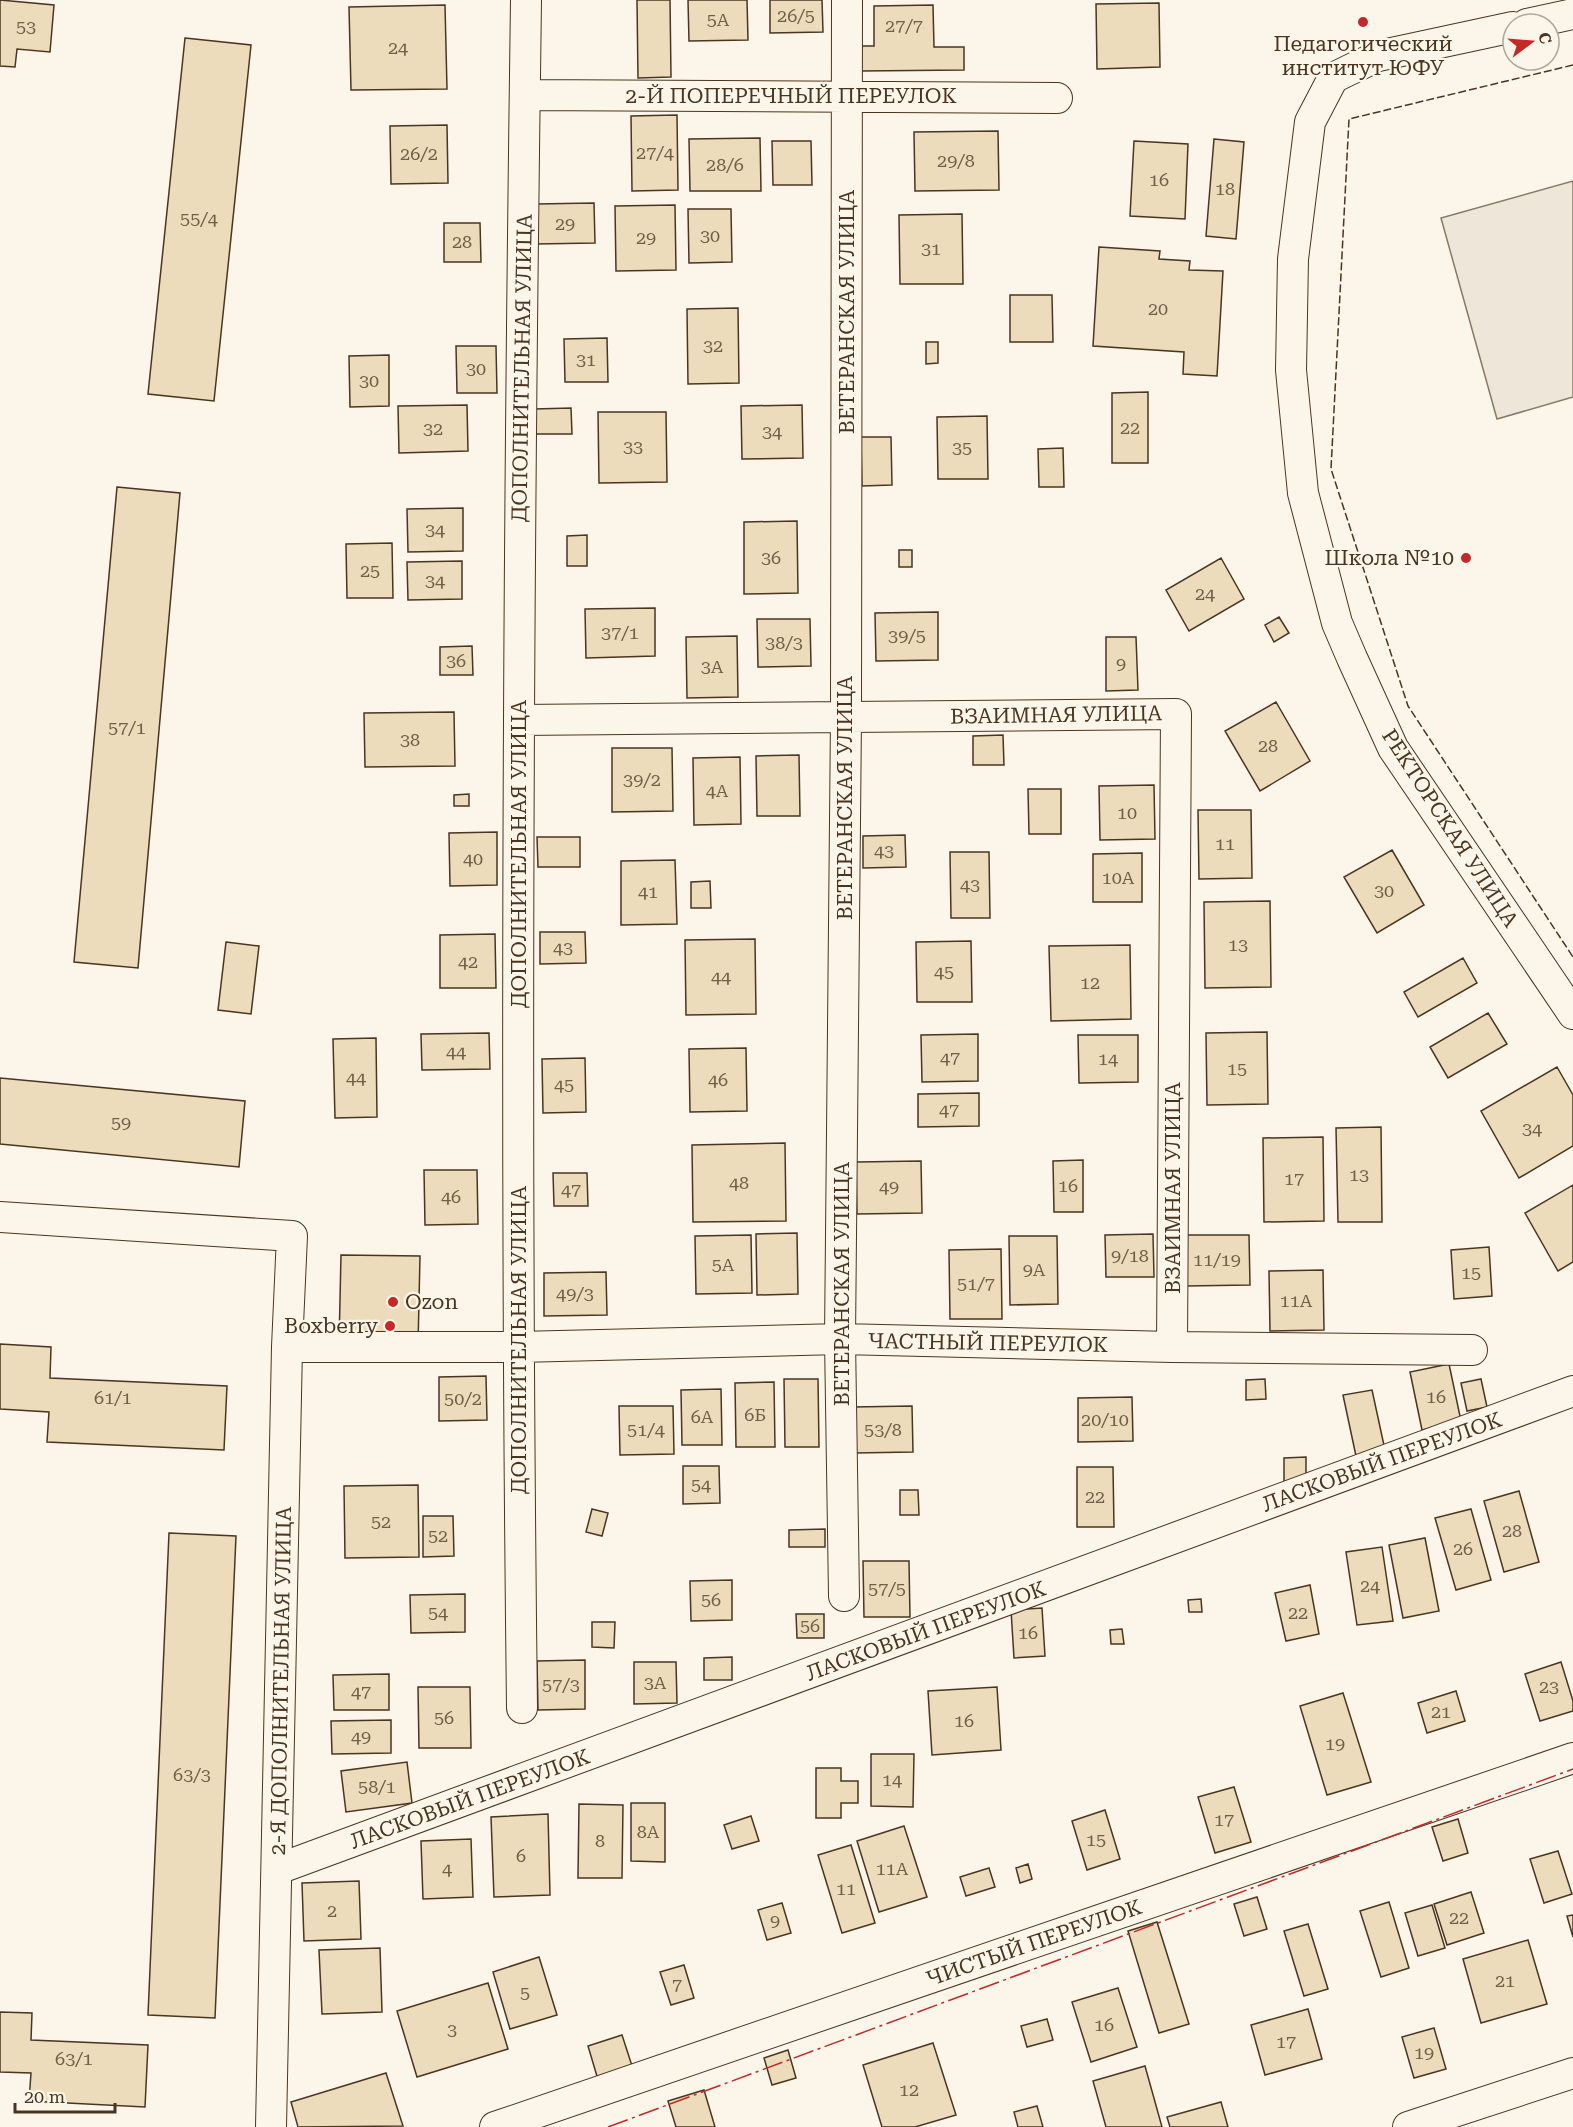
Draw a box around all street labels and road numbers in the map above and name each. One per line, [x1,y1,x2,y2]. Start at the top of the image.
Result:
street label: 2-Й ПОПЕРЕЧНЫЙ ПЕРЕУЛОК [625,84,957,108]
street label: ВЕТЕРАНСКАЯ УЛИЦА [835,189,859,434]
street label: ДОПОЛНИТЕЛЬНАЯ УЛИЦА [507,213,537,522]
street label: ВЕТЕРАНСКАЯ УЛИЦА [833,675,857,920]
street label: ДОПОЛНИТЕЛЬНАЯ УЛИЦА [507,700,531,1008]
street label: ВЗАИМНАЯ УЛИЦА [950,701,1162,729]
street label: РЕКТОРСКАЯ УЛИЦА [1377,725,1523,932]
street label: ВЗАИМНАЯ УЛИЦА [1161,1082,1185,1294]
street label: ВЕТЕРАНСКАЯ УЛИЦА [830,1161,854,1406]
street label: ДОПОЛНИТЕЛЬНАЯ УЛИЦА [507,1186,531,1494]
street label: ЧАСТНЫЙ ПЕРЕУЛОК [868,1329,1108,1357]
street label: ЛАСКОВЫЙ ПЕРЕУЛОК [1259,1407,1505,1517]
street label: 2-Я ДОПОЛНИТЕЛЬНАЯ УЛИЦА [266,1506,296,1856]
street label: ЛАСКОВЫЙ ПЕРЕУЛОК [803,1576,1049,1686]
street label: ЛАСКОВЫЙ ПЕРЕУЛОК [347,1744,593,1854]
street label: ЧИСТЫЙ ПЕРЕУЛОК [923,1895,1145,1991]

